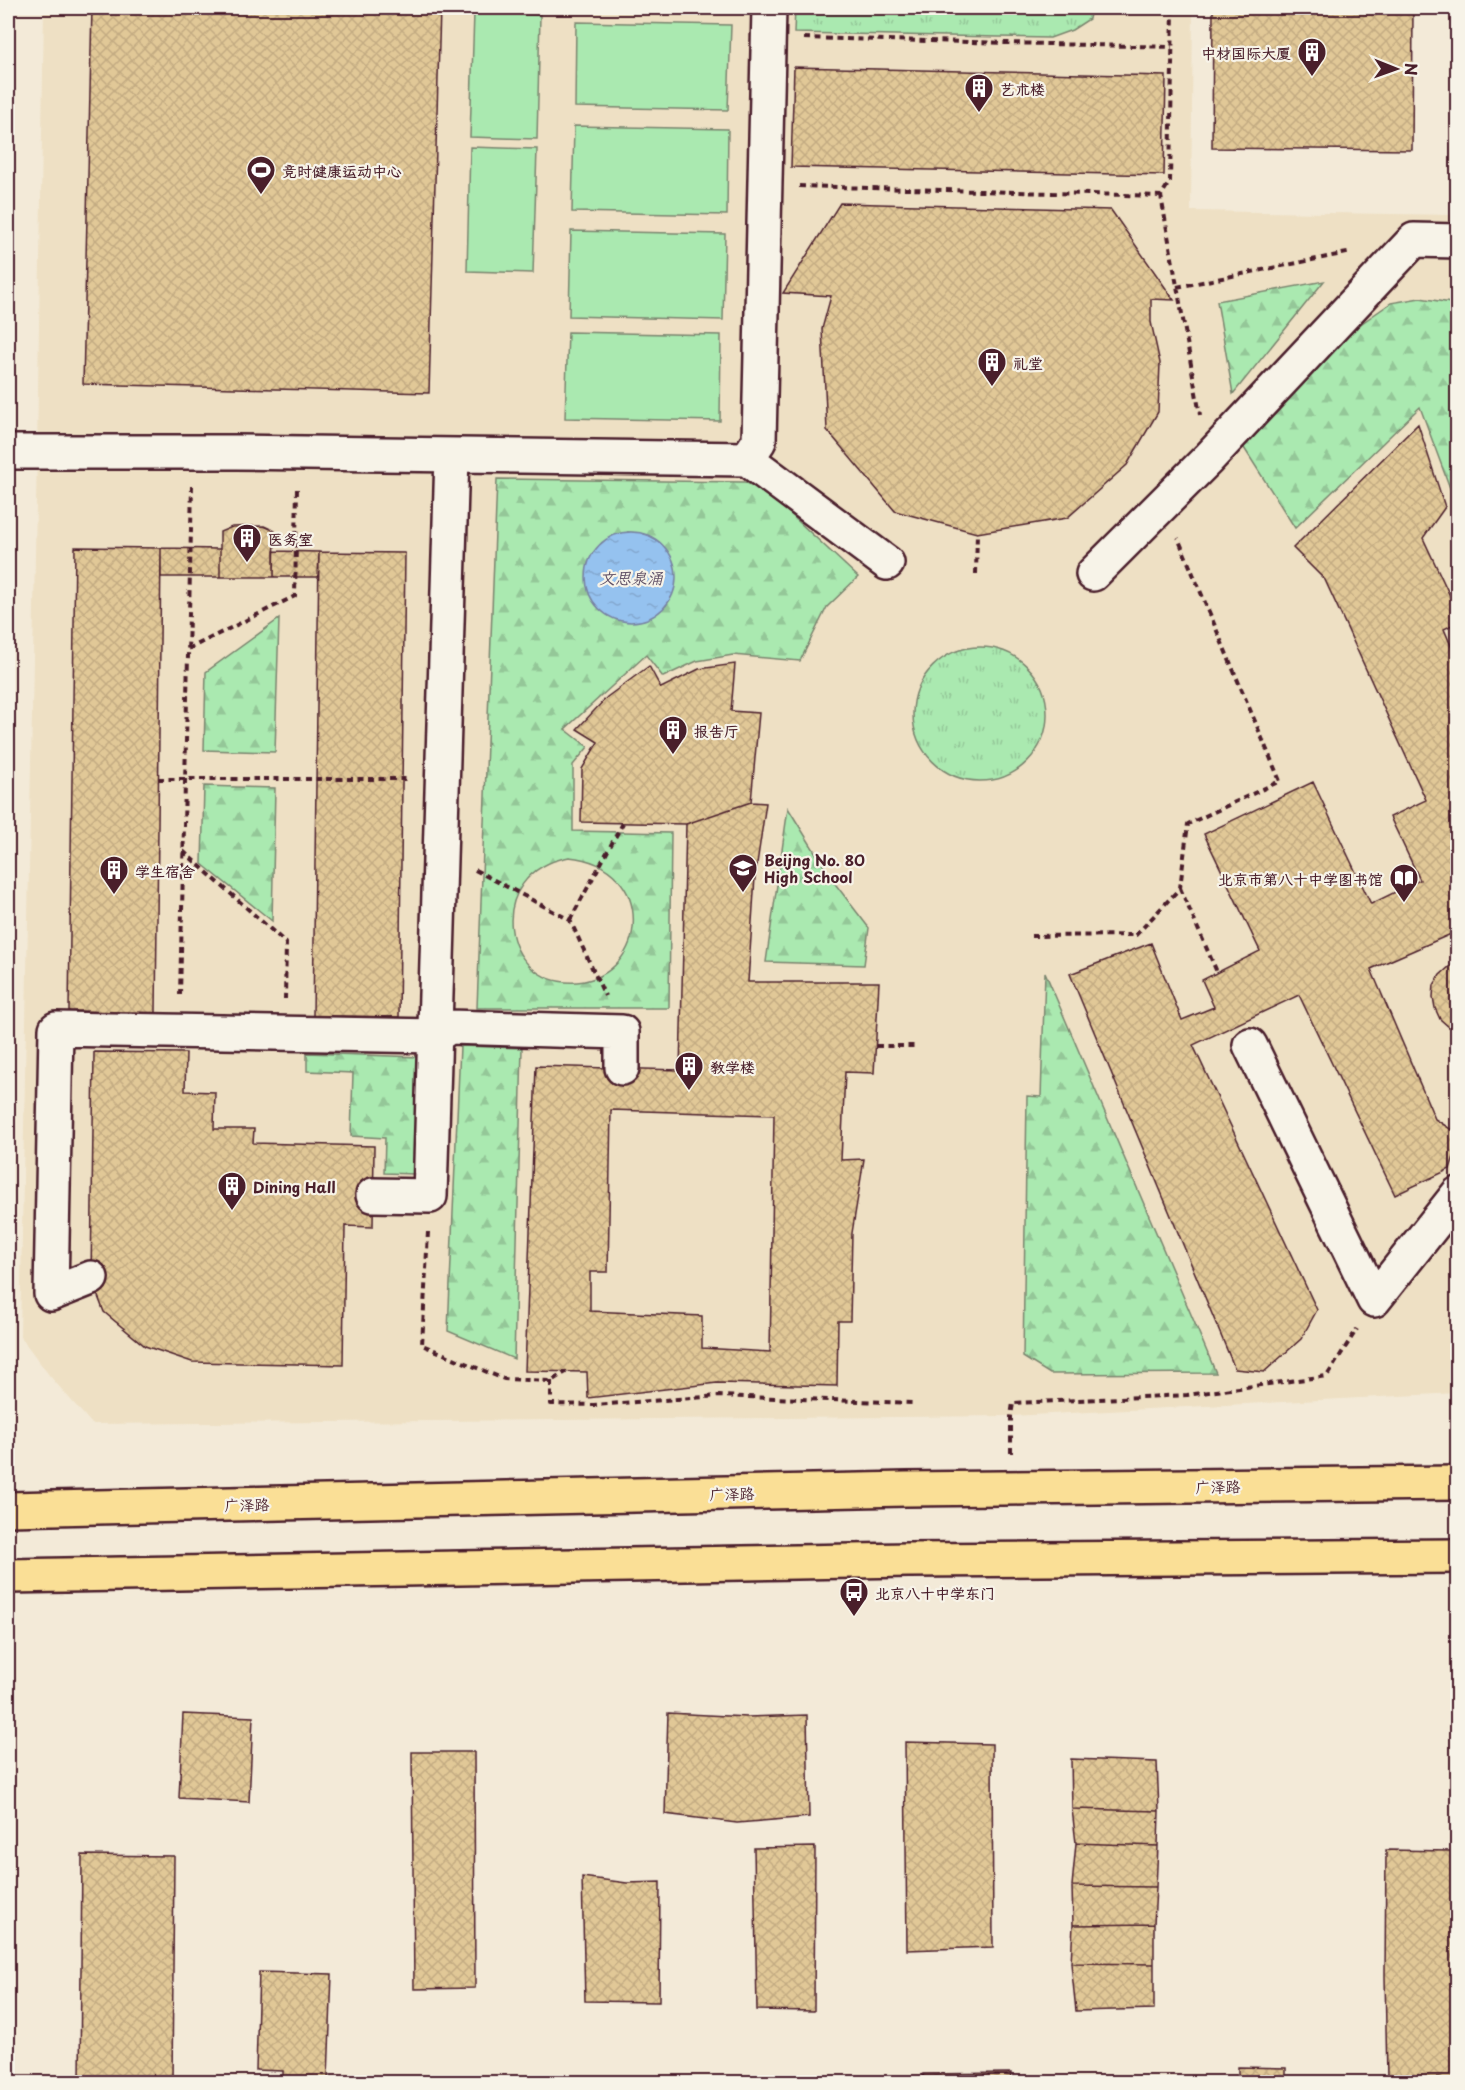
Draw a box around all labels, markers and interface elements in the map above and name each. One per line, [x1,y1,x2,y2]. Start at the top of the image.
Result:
building icon: 中材国际大厦 [1296,36,1328,78]
north arrow [1366,39,1426,99]
place label: 中材国际大厦 [1201,41,1291,64]
text: N [1400,63,1424,76]
building icon: 艺术楼 [963,72,995,114]
place label: 艺术楼 [1000,77,1045,100]
sports icon: 竞时健康运动中心 [245,154,277,196]
place label: 竞时健康运动中心 [282,159,402,182]
building icon: 礼堂 [976,346,1008,388]
place label: 礼堂 [1013,351,1043,374]
building icon: 医务室 [231,522,263,564]
place label: 医务室 [268,527,313,550]
water label: 文思泉涌 [599,565,664,589]
building icon: 报告厅 [657,714,689,756]
place label: 报告厅 [694,719,739,742]
place label: Beijng No. 80 High School [764,848,865,888]
school or university icon: Beijng No. 80 High School [727,852,759,894]
building icon: 学生宿舍 [98,854,130,896]
place label: 学生宿舍 [135,859,195,882]
library icon: 北京市第八十中学图书馆 [1388,862,1420,904]
place label: 北京市第八十中学图书馆 [1218,867,1383,890]
building icon: 教学楼 [673,1050,705,1092]
place label: 教学楼 [710,1055,755,1078]
building icon: Dining Hall [216,1170,248,1212]
place label: Dining Hall [253,1175,336,1198]
street label: 广泽路 [1195,1474,1241,1498]
street label: 广泽路 [709,1481,755,1505]
street label: 广泽路 [224,1492,270,1516]
bus stop icon: 北京八十中学东门 [838,1576,870,1618]
place label: 北京八十中学东门 [875,1581,995,1604]

